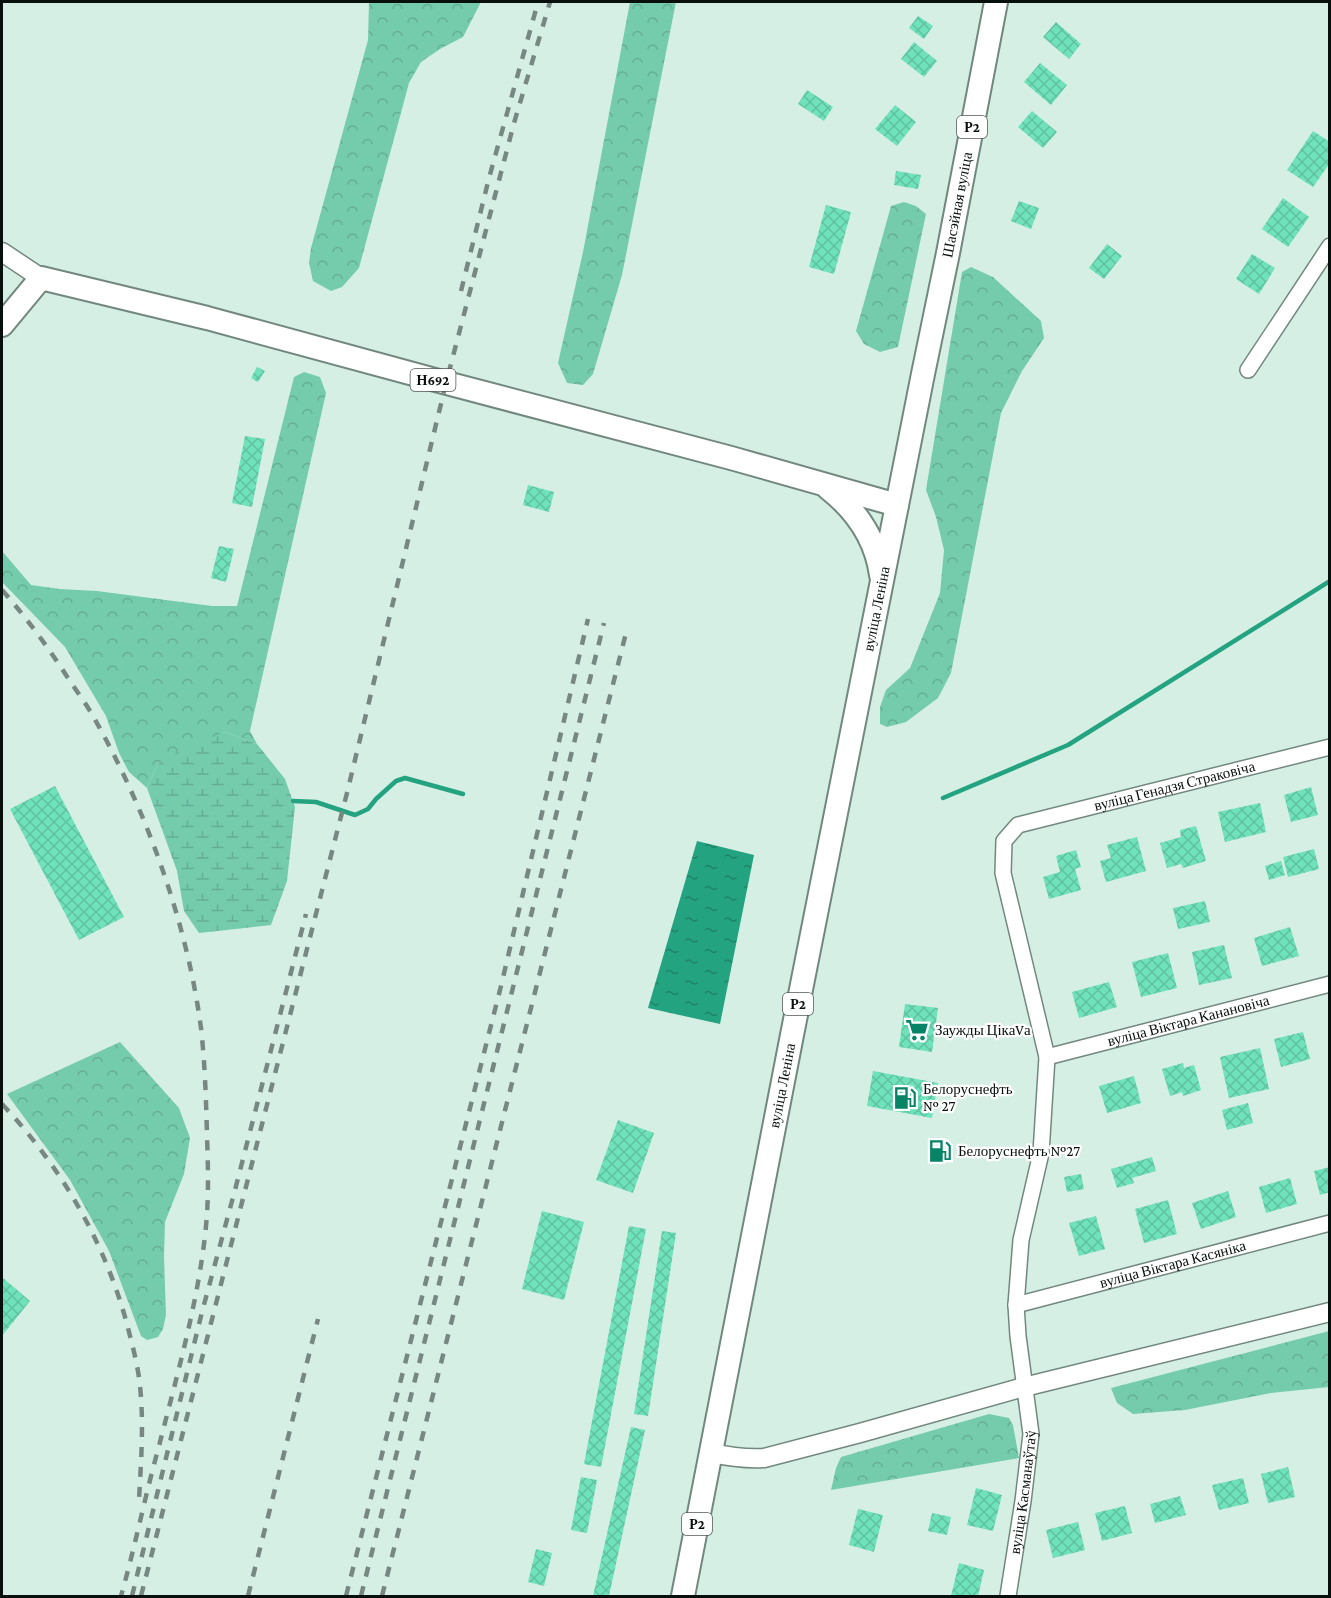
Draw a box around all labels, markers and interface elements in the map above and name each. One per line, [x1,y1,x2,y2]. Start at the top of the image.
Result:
road number: Р2 [957,116,987,138]
street label: Шасэйная вуліца [939,150,975,259]
road number: Н692 [410,369,456,391]
street label: вуліца Леніна [860,565,893,653]
street label: вуліца Генадзя Страковіча [1092,758,1257,814]
street label: вуліца Віктара Канановіча [1106,992,1271,1049]
road number: Р2 [783,993,813,1015]
supermarket icon: Заужды ЦікаVа [904,1017,930,1043]
place label: Заужды ЦікаVа [935,1022,1031,1038]
street label: вуліца Леніна [766,1041,798,1129]
place label: Белоруснефть № 27 [923,1081,1013,1114]
fuel station icon: Белоруснефть № 27 [892,1085,918,1111]
fuel station icon: Белоруснефть №27 [927,1138,953,1164]
place label: Белоруснефть №27 [958,1143,1080,1159]
street label: вуліца Віктара Касяніка [1098,1237,1248,1291]
street label: вуліца Касманаўтаў [1007,1429,1039,1555]
road number: Р2 [682,1513,712,1535]

